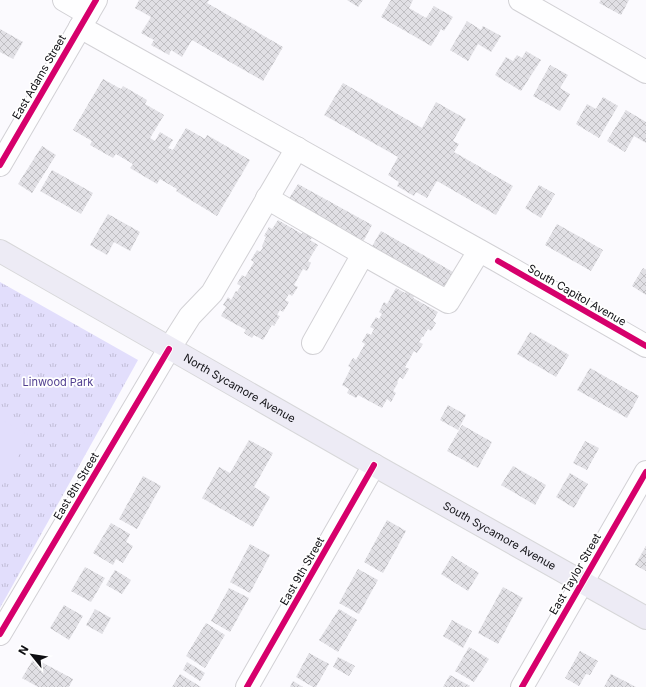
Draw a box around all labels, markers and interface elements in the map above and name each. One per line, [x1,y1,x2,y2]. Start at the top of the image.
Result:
street label: East Adams Street [9,32,69,122]
street label: South Capitol Avenue [525,261,629,329]
street label: North Sycamore Avenue [181,351,298,426]
park label: Linwood Park [23,375,93,389]
street label: East 8th Street [50,449,102,522]
street label: South Sycamore Avenue [441,498,559,573]
street label: East Taylor Street [546,531,604,617]
street label: East 9th Street [277,534,327,608]
north arrow [12,635,52,675]
text: N [15,643,31,657]

